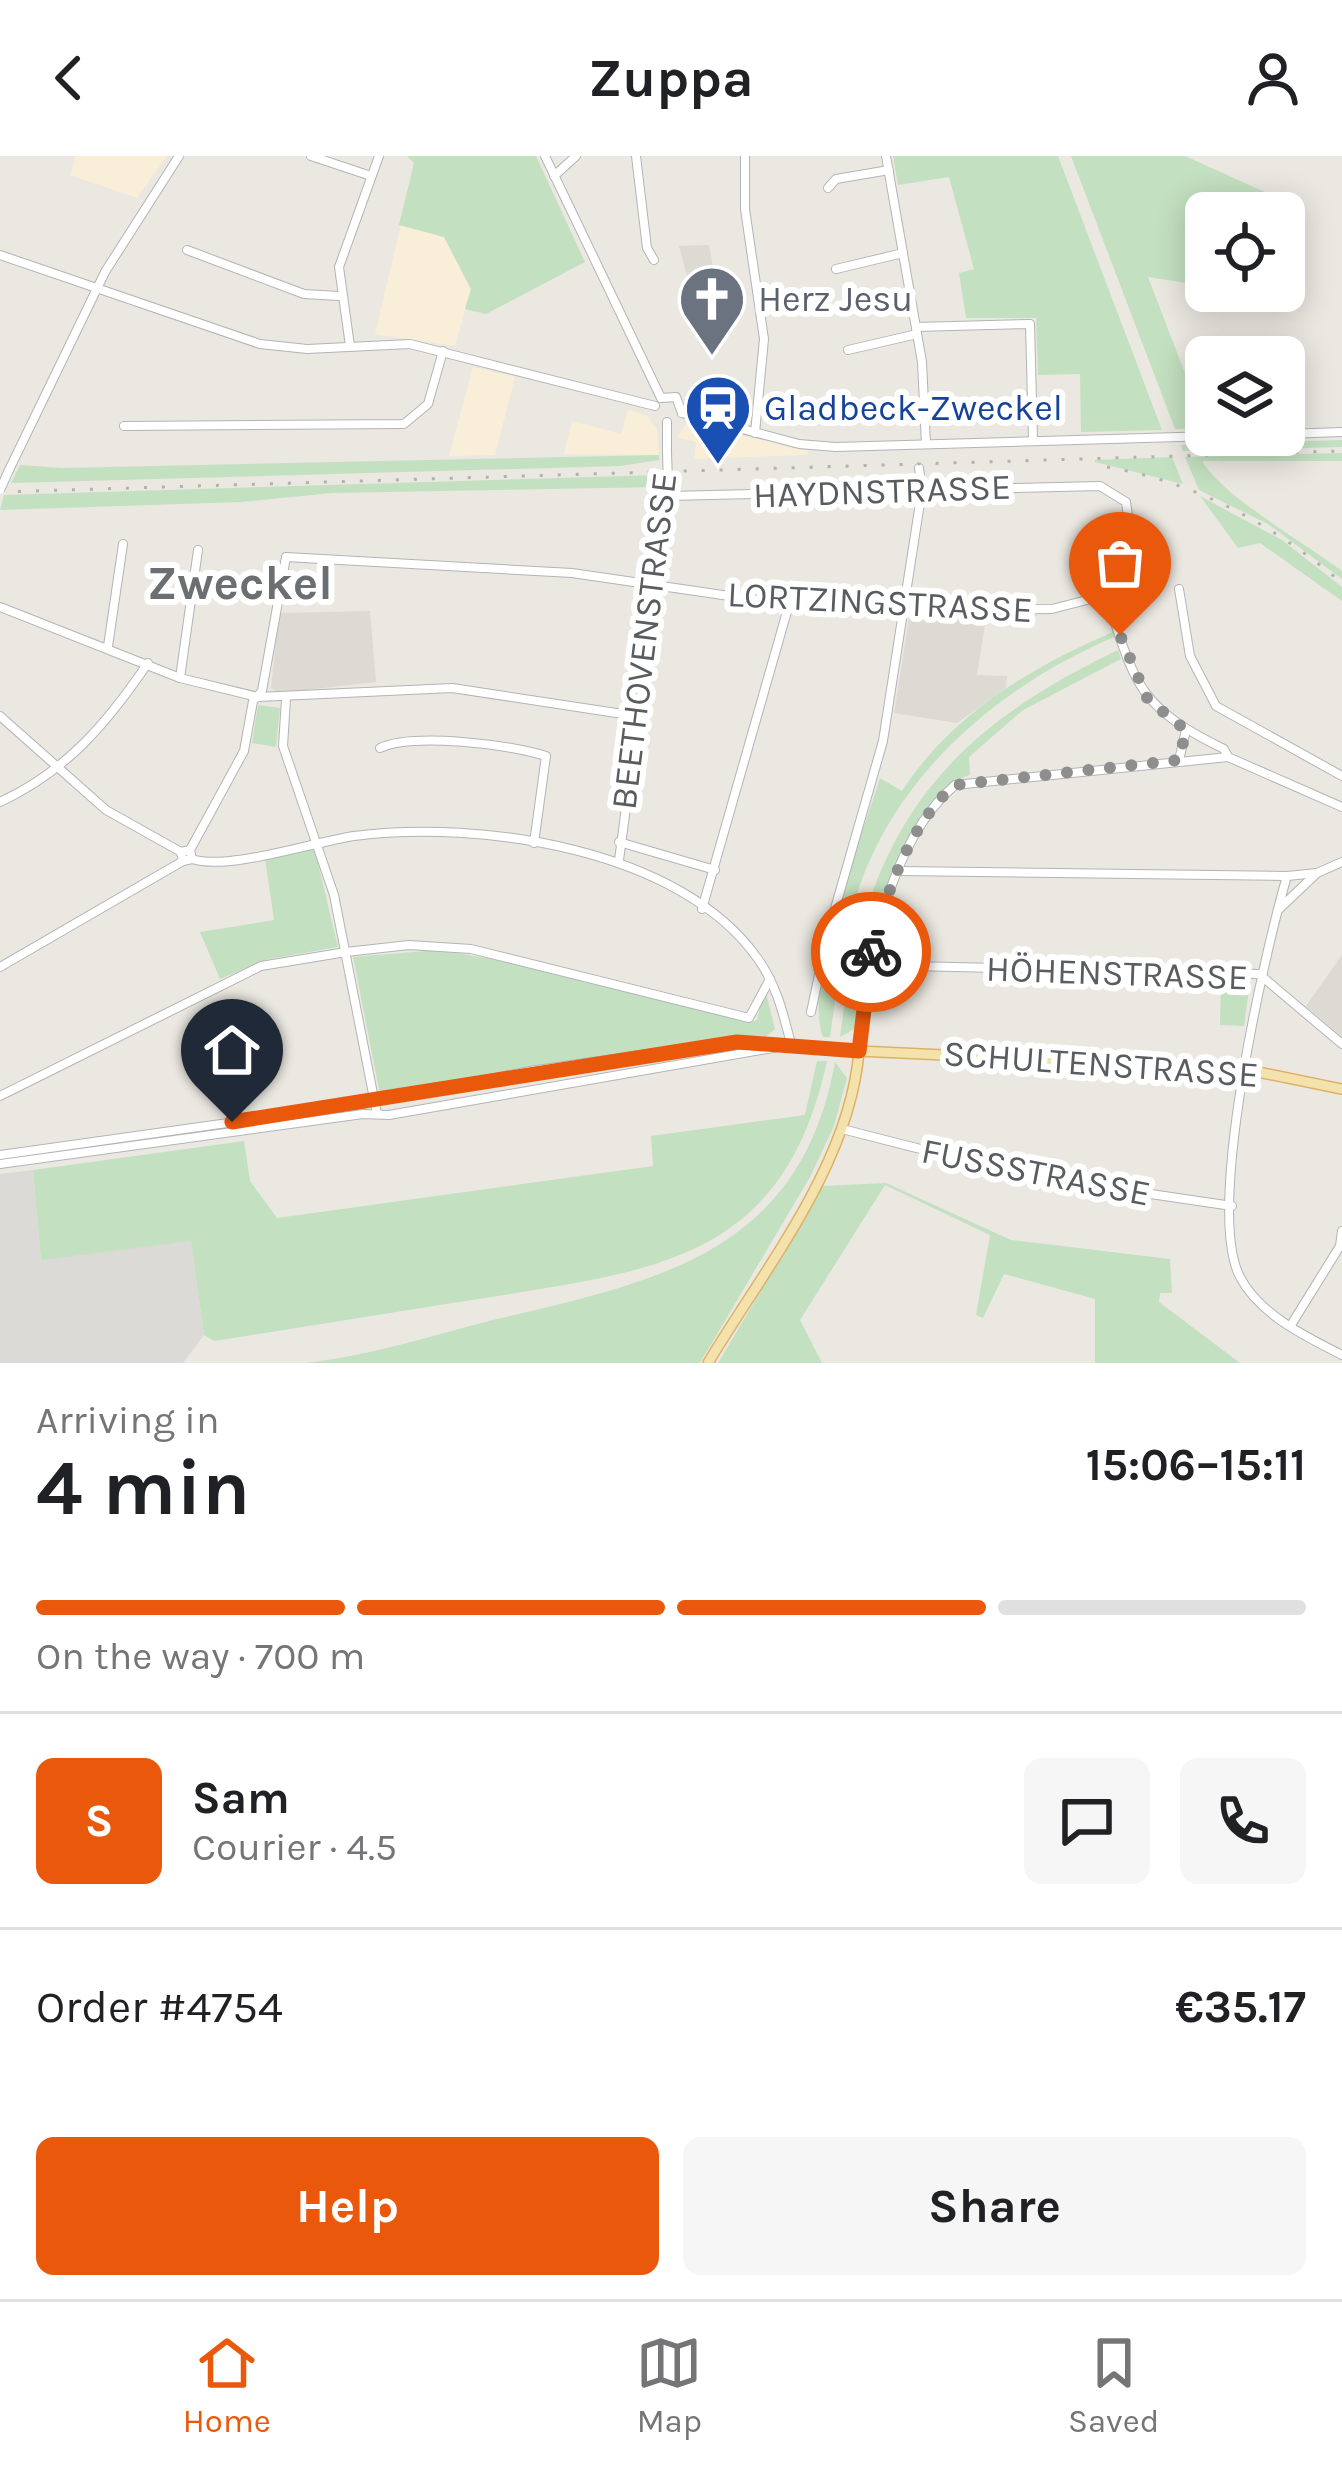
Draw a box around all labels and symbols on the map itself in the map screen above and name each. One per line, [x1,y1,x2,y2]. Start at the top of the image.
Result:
church icon: Herz Jesu [677,264,747,358]
place label: Herz Jesu [758,278,913,320]
station icon: Gladbeck-Zweckel [683,373,753,467]
place label: Gladbeck-Zweckel [764,387,1063,429]
street label: HAYDNSTRASSE [752,466,1012,516]
street label: BEETHOVENSTRASSE [602,470,686,812]
pin [1069,512,1171,635]
district label: Zweckel [147,555,333,611]
street label: LORTZINGSTRASSE [726,573,1034,631]
courier [811,892,931,1012]
street label: HÖHENSTRASSE [985,947,1249,999]
pin [181,999,283,1122]
street label: SCHULTENSTRASSE [942,1032,1260,1096]
street label: FUSSSTRASSE [918,1129,1154,1215]

